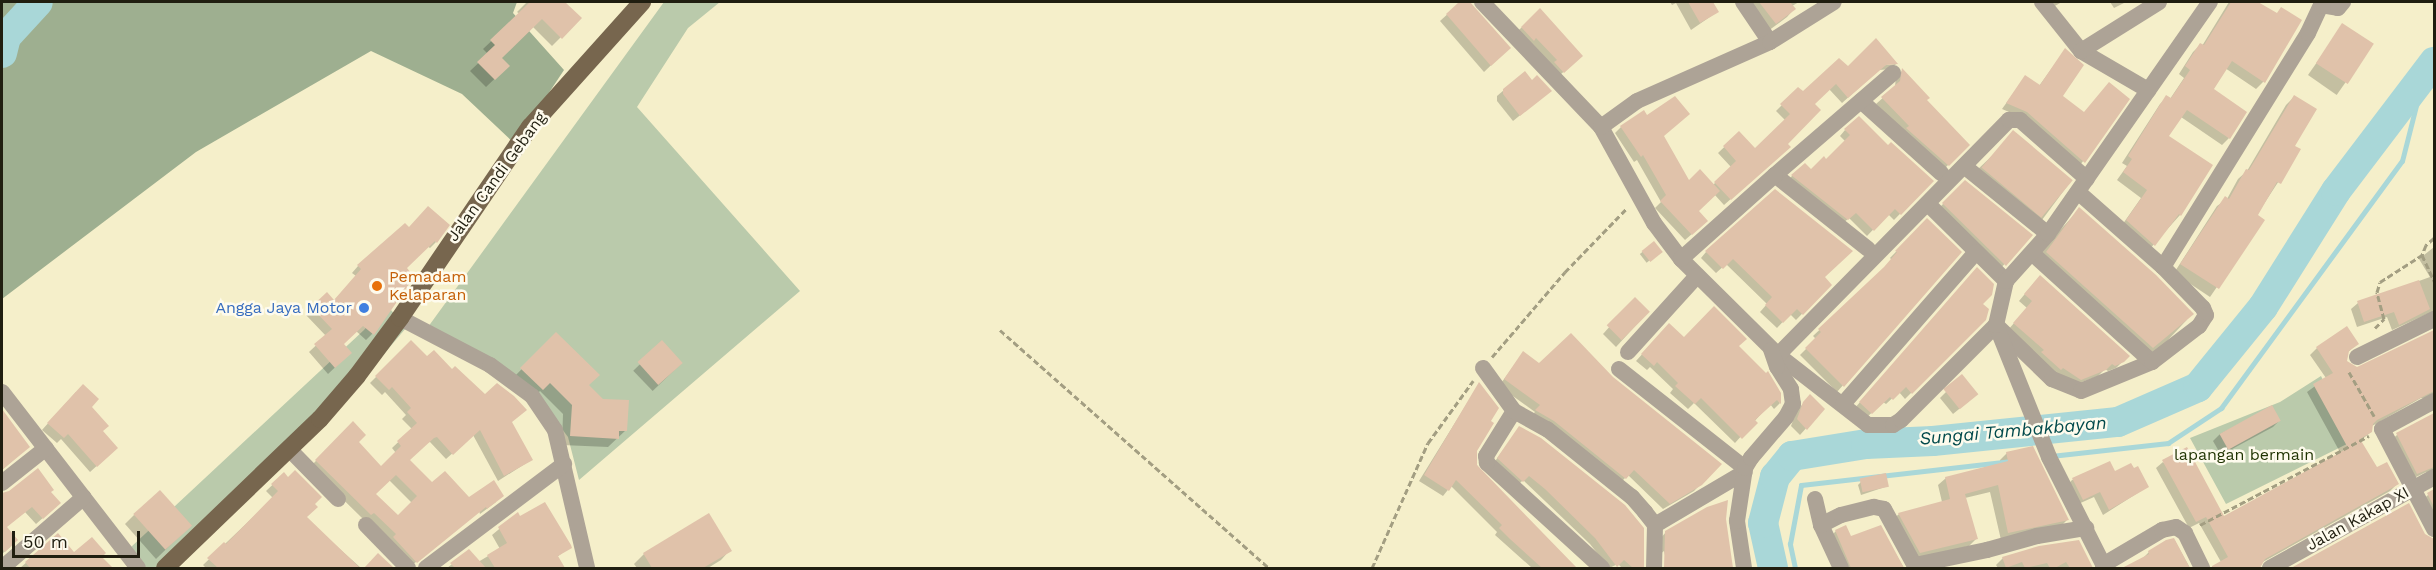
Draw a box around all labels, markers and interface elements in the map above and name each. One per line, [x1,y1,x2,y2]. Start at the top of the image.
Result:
street label: Jalan Candi Gebang [444,109,550,245]
place label: Pemadam Kelaparan [389,267,466,305]
marker: Pemadam Kelaparan [370,279,384,293]
place label: Angga Jaya Motor [214,298,352,318]
marker: Angga Jaya Motor [357,301,371,315]
water label: Sungai Tambakbayan [1918,412,2108,450]
park label: lapangan bermain [2174,445,2314,465]
street label: Jalan Kakap XI [2303,483,2413,555]
scale bar [15,519,142,557]
text: 50 m [23,531,68,552]

